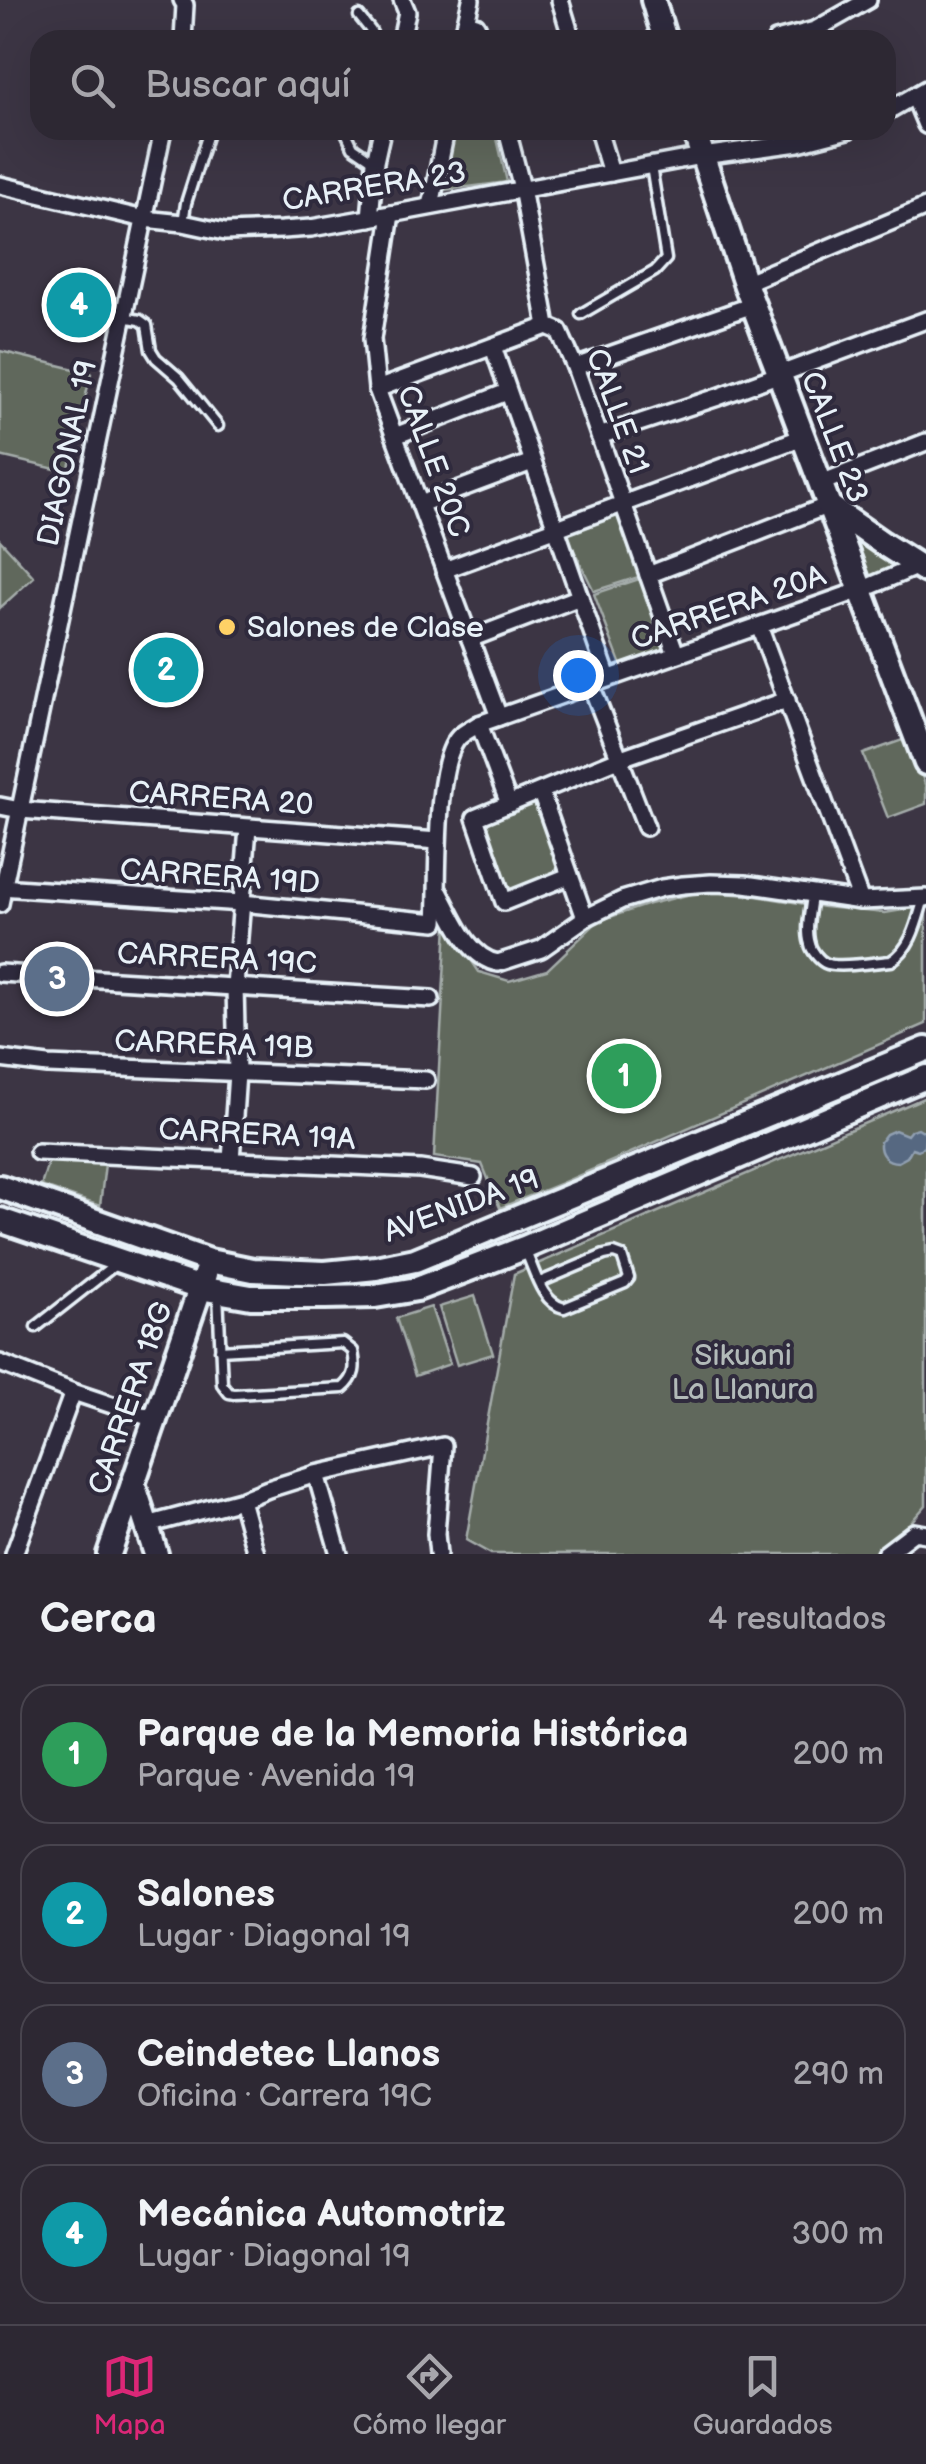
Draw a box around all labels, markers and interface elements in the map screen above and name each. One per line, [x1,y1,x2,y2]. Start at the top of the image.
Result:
search box [30,30,896,140]
icon: search [65,58,120,113]
text: Buscar aquí [145,63,351,108]
street label: CARRERA 23 [280,155,469,219]
pin: 4 [46,268,112,342]
street label: CALLE 21 [578,344,656,479]
street label: DIAGONAL 19 [31,357,105,549]
street label: CALLE 23 [793,367,876,508]
street label: CALLE 20C [389,381,477,542]
street label: CARRERA 20A [626,558,831,658]
place label: Salones de Clase [247,610,484,646]
marker: Salones de Clase [216,616,238,638]
pin: 2 [134,632,198,708]
your location [553,650,604,701]
street label: CARRERA 20 [127,775,315,823]
street label: CARRERA 19D [119,852,321,902]
street label: CARRERA 19C [116,936,318,982]
pin: 3 [24,942,90,1016]
street label: CARRERA 19B [114,1024,314,1066]
pin: 1 [592,1038,656,1114]
street label: CARRERA 19A [158,1112,357,1158]
street label: AVENIDA 19 [379,1161,544,1251]
street label: CARRERA 18G [81,1297,181,1499]
park label: Sikuani La Llanura [672,1338,814,1408]
text: Cerca [40,1594,157,1645]
text: 4 resultados [708,1600,886,1639]
text: Parque de la Memoria Histórica [137,1712,689,1757]
text: 1 [68,1735,81,1774]
text: 200 m [792,1735,884,1774]
text: Parque · Avenida 19 [137,1757,415,1796]
text: Salones [137,1872,275,1917]
text: 2 [65,1895,84,1934]
text: 200 m [792,1895,884,1934]
text: Lugar · Diagonal 19 [137,1917,411,1956]
text: Ceindetec Llanos [137,2032,440,2077]
text: 3 [65,2055,84,2094]
text: 290 m [793,2055,884,2094]
text: Oficina · Carrera 19C [137,2077,432,2116]
text: Mecánica Automotriz [137,2192,505,2237]
text: 4 [65,2215,84,2254]
text: 300 m [792,2215,884,2254]
text: Lugar · Diagonal 19 [137,2237,411,2276]
tab: Mapa [93,2349,166,2442]
tab: Cómo llegar [352,2349,506,2442]
tab: Guardados [693,2349,833,2442]

